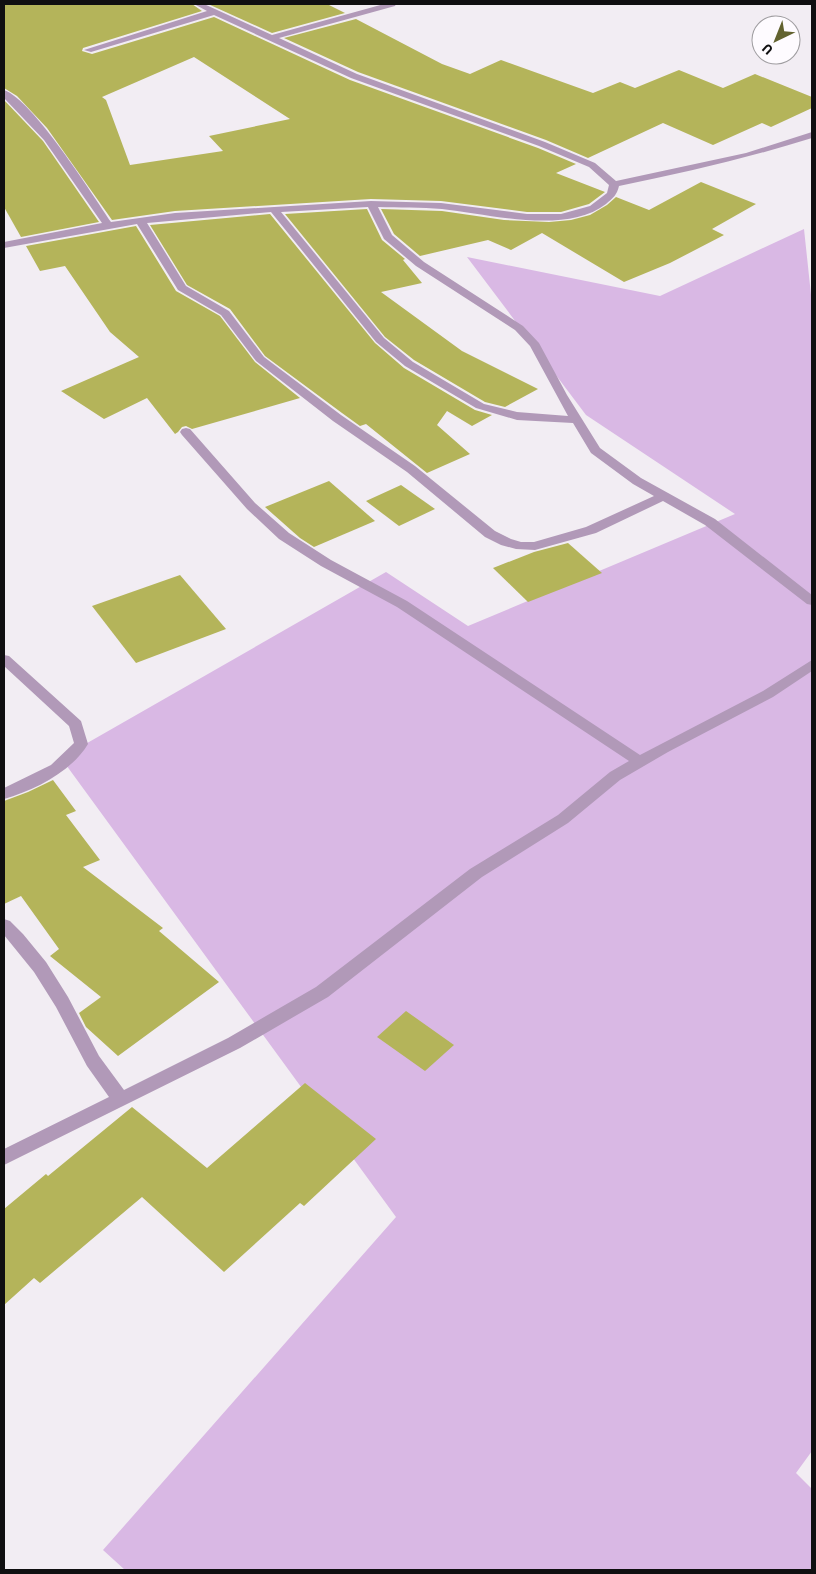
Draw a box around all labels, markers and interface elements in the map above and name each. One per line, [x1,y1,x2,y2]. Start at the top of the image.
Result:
north arrow [751,15,801,65]
text: U [758,38,778,59]

